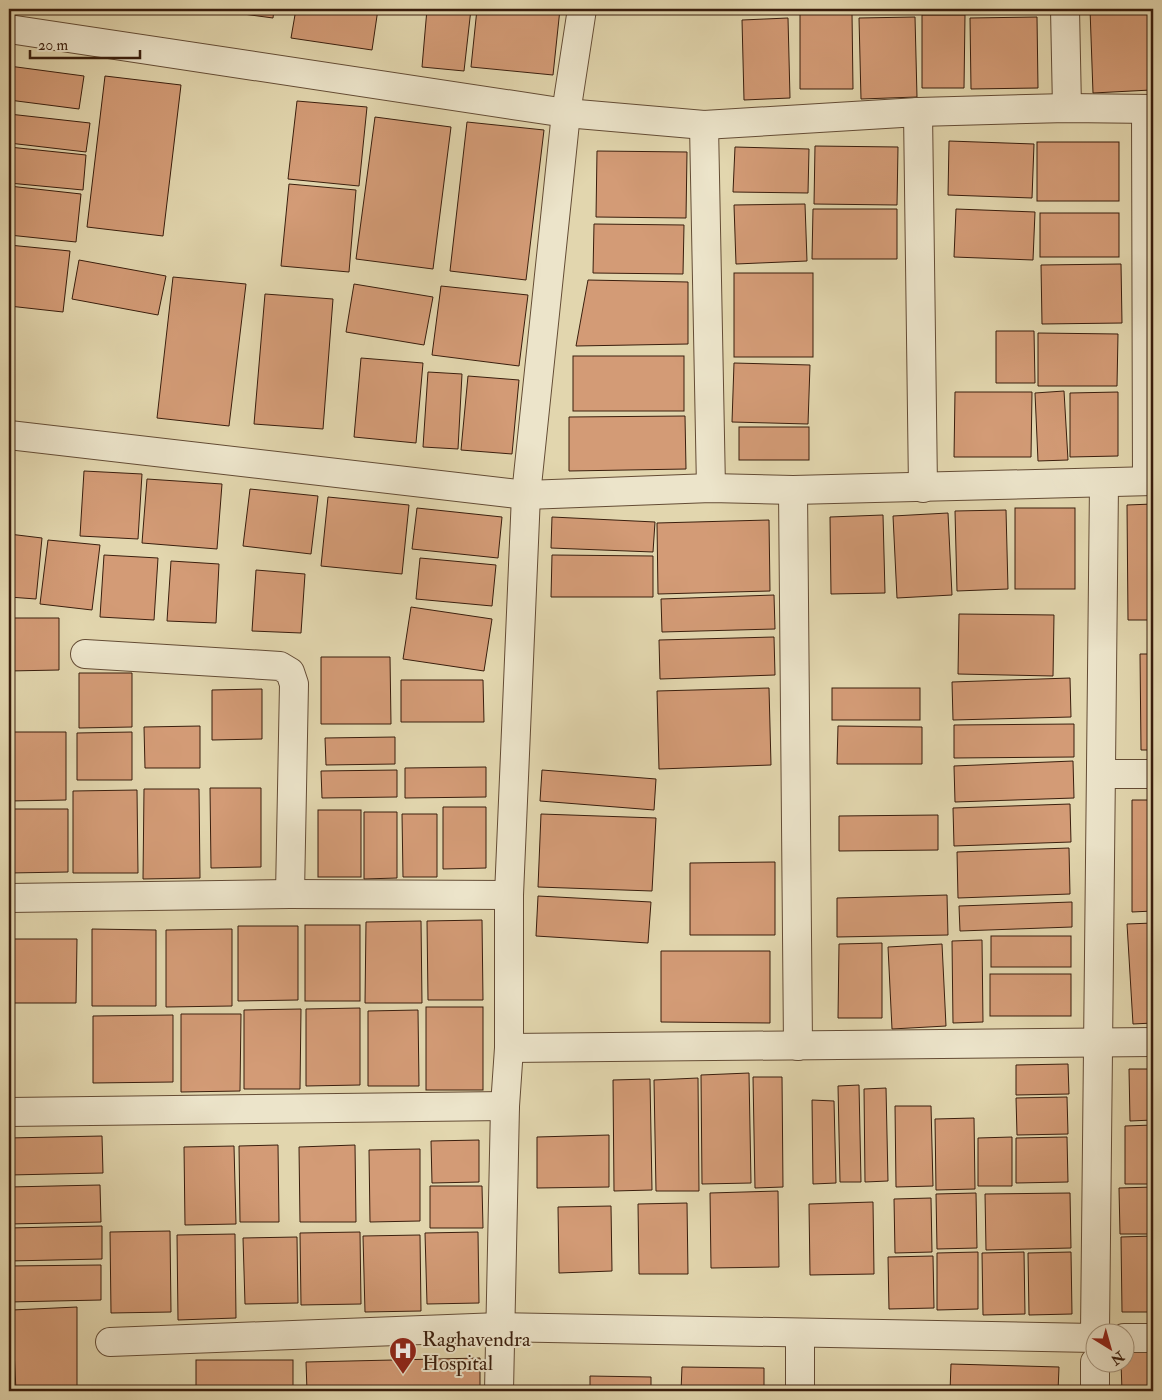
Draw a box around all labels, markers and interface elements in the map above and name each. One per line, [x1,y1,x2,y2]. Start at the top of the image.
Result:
scale bar [30,28,140,60]
text: 20 m [38,36,68,55]
north arrow [1084,1322,1134,1372]
place label: Raghavendra Hospital [422,1326,531,1377]
hospital icon: Raghavendra Hospital [388,1336,418,1375]
text: N [1107,1347,1128,1369]

